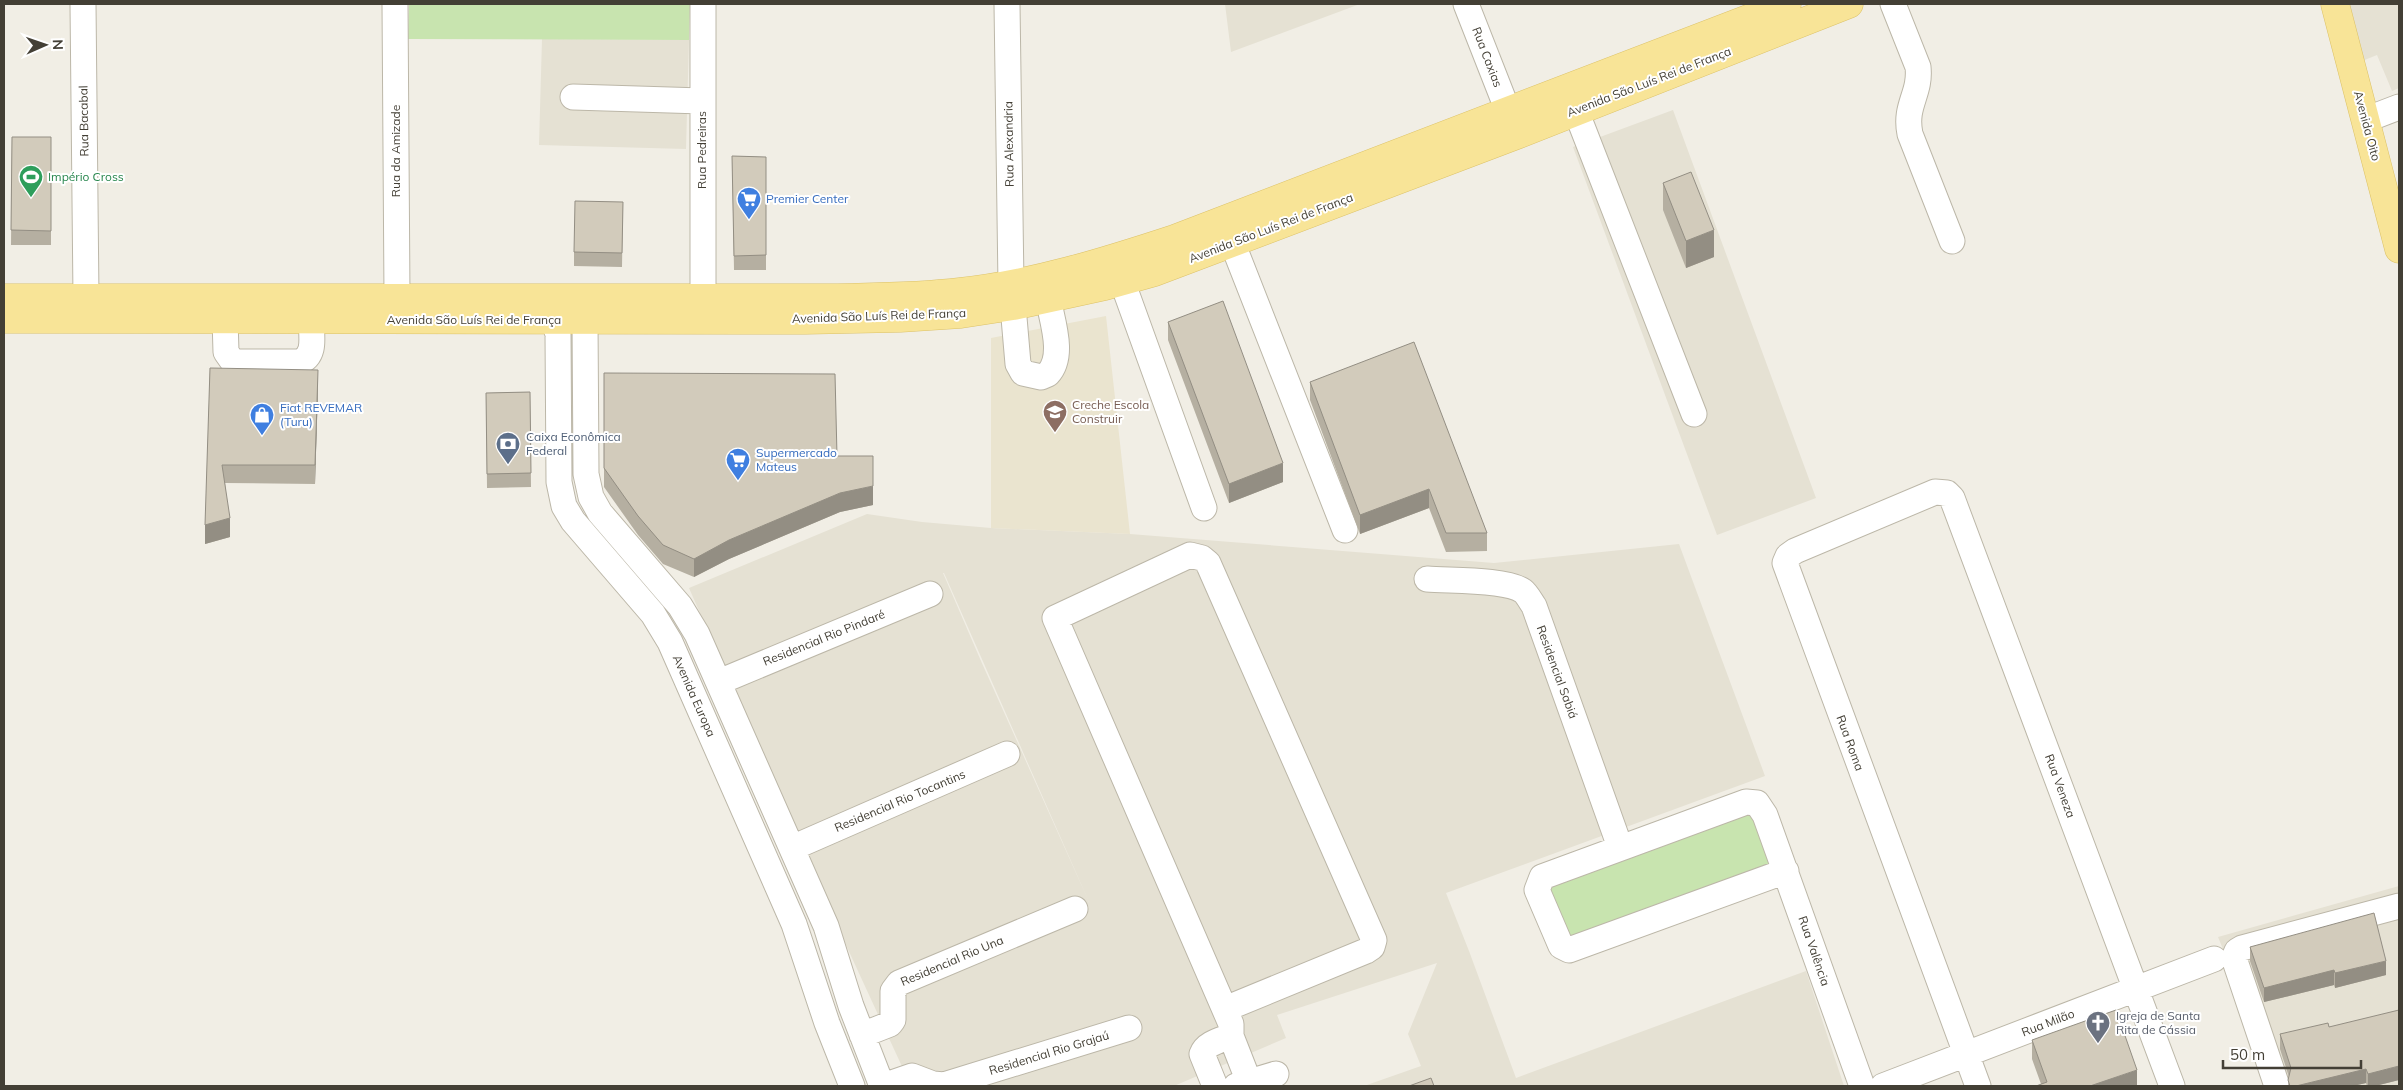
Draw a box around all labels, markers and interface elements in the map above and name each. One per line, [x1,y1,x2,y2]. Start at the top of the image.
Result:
north arrow [20,20,70,70]
street label: Rua Caxias [1469,25,1506,89]
text: N [49,39,67,50]
street label: Avenida São Luís Rei de França [1565,43,1733,120]
street label: Rua Bacabal [75,85,92,157]
street label: Avenida Oito [2351,89,2384,163]
street label: Rua Alexandria [1000,101,1017,187]
street label: Rua da Amizade [388,105,403,197]
street label: Rua Pedreiras [694,111,709,189]
sports icon: Império Cross [18,164,44,198]
place label: Império Cross [48,169,124,184]
supermarket icon: Premier Center [736,186,762,220]
street label: Avenida São Luís Rei de França [1187,189,1355,266]
place label: Premier Center [766,191,849,206]
street label: Avenida São Luís Rei de França [792,305,966,326]
street label: Avenida São Luís Rei de França [387,312,561,327]
place label: Creche Escola Construir [1072,397,1149,426]
school or university icon: Creche Escola Construir [1042,399,1068,433]
place label: Fiat REVEMAR (Turu) [280,400,362,429]
shop icon: Fiat REVEMAR (Turu) [249,402,275,436]
place label: Caixa Econômica Federal [526,429,621,458]
bank icon: Caixa Econômica Federal [495,431,521,465]
place label: Supermercado Mateus [756,445,837,474]
supermarket icon: Supermercado Mateus [725,447,751,481]
street label: Residencial Rio Pindaré [761,606,887,669]
street label: Residencial Sabiá [1534,623,1581,721]
street label: Avenida Europa [670,652,719,739]
street label: Rua Roma [1833,713,1867,773]
street label: Rua Veneza [2042,752,2079,820]
street label: Residencial Rio Tocantins [832,766,968,835]
street label: Rua Valência [1796,914,1833,988]
street label: Residencial Rio Una [898,932,1006,989]
street label: Rua Milão [2019,1006,2077,1040]
place label: Igreja de Santa Rita de Cássia [2116,1008,2200,1037]
church icon: Igreja de Santa Rita de Cássia [2085,1010,2111,1044]
street label: Residencial Rio Grajaú [987,1027,1111,1078]
scale bar [2223,1038,2360,1070]
text: 50 m [2230,1045,2265,1064]

